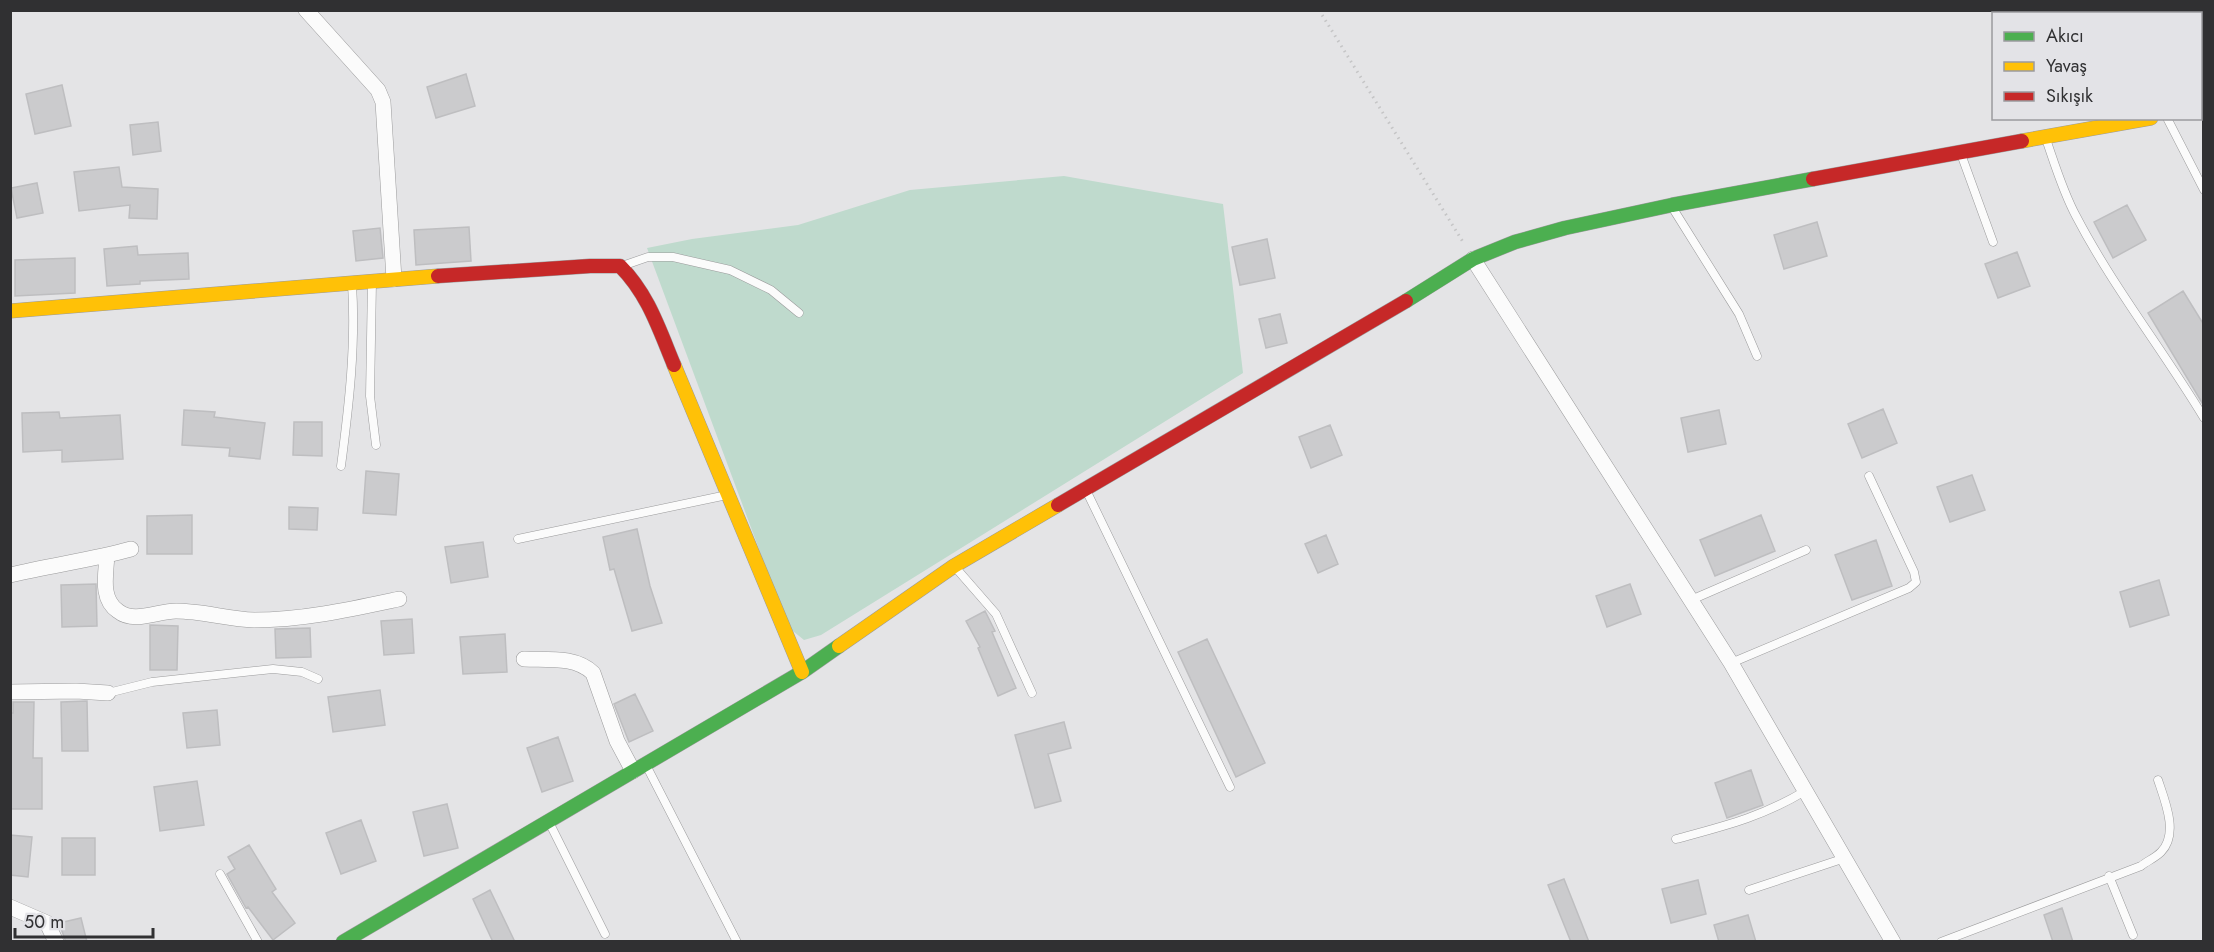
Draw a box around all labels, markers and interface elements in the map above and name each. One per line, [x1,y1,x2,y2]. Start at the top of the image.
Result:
legend [1992,12,2202,120]
text: Akıcı [2046,23,2084,49]
text: Yavaş [2046,53,2087,79]
text: Sıkışık [2046,83,2093,109]
scale bar [15,901,153,939]
text: 50 m [24,909,64,935]

